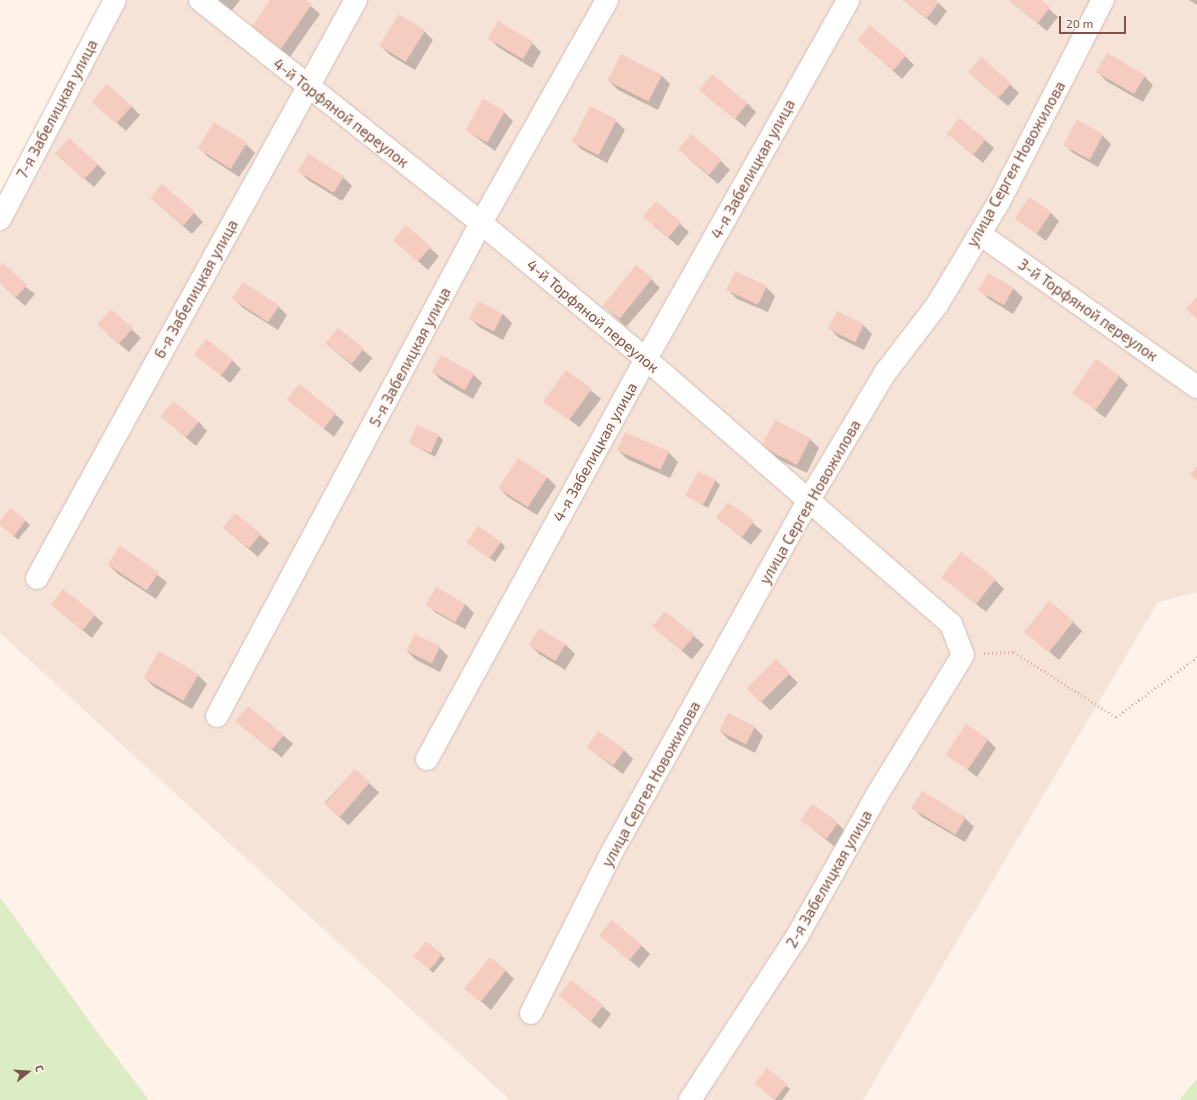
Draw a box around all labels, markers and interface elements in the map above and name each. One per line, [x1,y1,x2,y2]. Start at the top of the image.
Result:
scale bar [1061,8,1128,34]
text: 20 m [1066,16,1093,30]
street label: 7-я Забелицкая улица [13,36,101,182]
street label: 4-й Торфяной переулок [270,55,412,171]
street label: улица Сергея Новожилова [963,78,1069,250]
street label: 4-я Забелицкая улица [707,96,799,242]
street label: 6-я Забелицкая улица [150,216,242,362]
street label: 4-й Торфяной переулок [523,255,663,377]
street label: 3-й Торфяной переулок [1015,255,1161,365]
street label: 5-я Забелицкая улица [366,284,454,430]
street label: 4-я Забелицкая улица [549,379,641,525]
street label: улица Сергея Новожилова [756,417,864,587]
street label: улица Сергея Новожилова [598,698,704,870]
street label: 2-я Забелицкая улица [782,807,876,951]
north arrow [8,1052,48,1092]
text: С [33,1063,47,1073]

